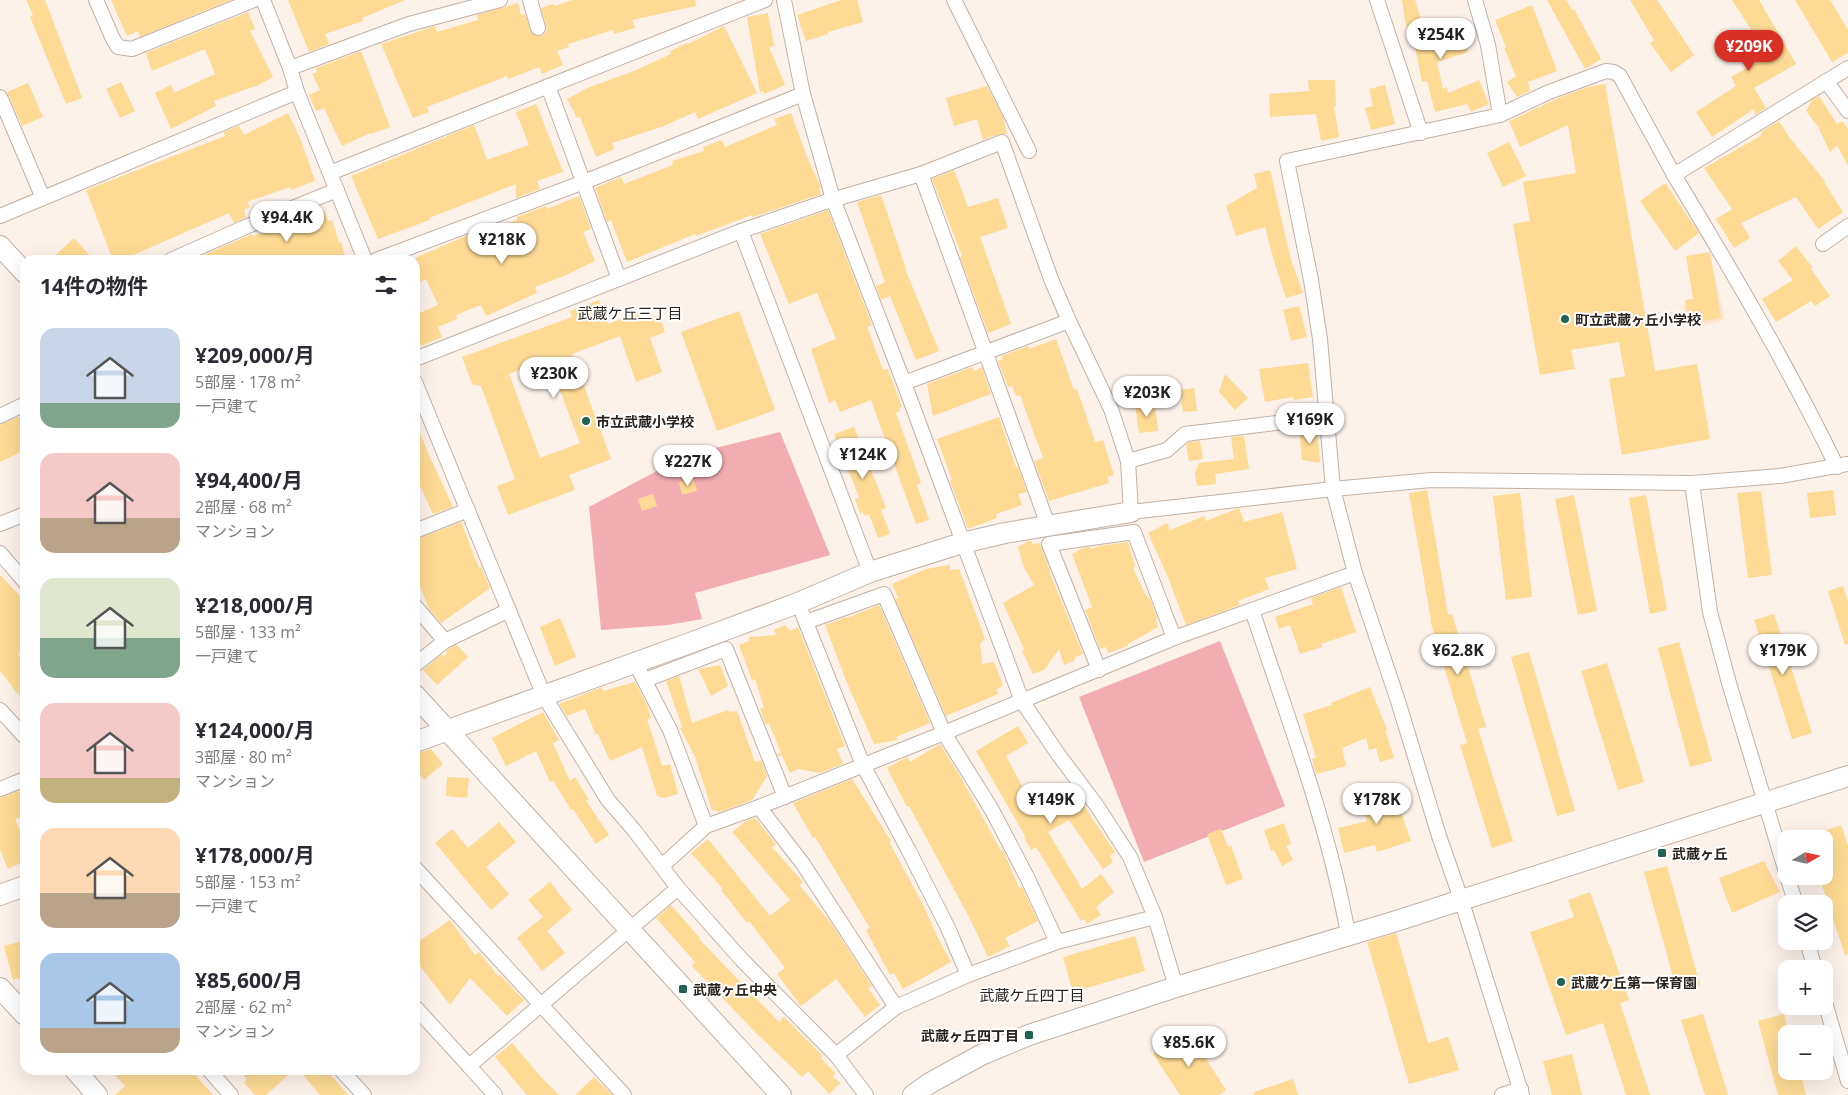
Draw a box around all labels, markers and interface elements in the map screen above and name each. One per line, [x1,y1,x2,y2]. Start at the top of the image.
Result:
pin: ¥254K [1406,18,1476,60]
text: ¥254K [1417,23,1465,45]
pin: ¥209K [1714,30,1784,72]
text: ¥209K [1725,35,1773,57]
pin: ¥94.4K [246,200,328,243]
text: ¥94.4K [261,206,313,228]
pin: ¥218K [467,222,537,265]
text: ¥218K [478,228,526,250]
icon: filters [372,271,400,299]
text: 14件の物件 [40,272,148,300]
district label: 武蔵ケ丘三丁目 [577,303,683,323]
place label: 町立武蔵ヶ丘小学校 [1575,310,1701,329]
marker: 町立武蔵ヶ丘小学校 [1559,313,1571,325]
text: ¥209,000/月 [195,341,315,369]
icon: home [80,348,140,408]
pin: ¥230K [519,356,589,399]
text: ¥230K [530,362,578,384]
text: 5部屋 · 178 m² [195,371,301,393]
pin: ¥203K [1112,376,1182,418]
text: ¥203K [1123,381,1171,403]
text: 一戸建て [195,395,259,417]
pin: ¥169K [1275,402,1345,445]
text: ¥169K [1286,408,1334,430]
place label: 市立武蔵小学校 [596,412,694,431]
marker: 市立武蔵小学校 [580,415,592,427]
pin: ¥124K [828,438,898,480]
text: ¥124K [839,443,887,465]
pin: ¥227K [653,444,723,487]
text: ¥227K [664,450,712,472]
text: ¥94,400/月 [195,466,303,494]
icon: home [80,473,140,533]
text: 2部屋 · 68 m² [195,496,292,518]
text: マンション [195,520,275,542]
text: ¥218,000/月 [195,591,315,619]
icon: home [80,598,140,658]
text: 5部屋 · 133 m² [195,621,301,643]
pin: ¥62.8K [1417,634,1499,676]
pin: ¥179K [1748,634,1818,676]
text: ¥62.8K [1432,639,1484,661]
text: ¥179K [1759,639,1807,661]
text: 一戸建て [195,645,259,667]
text: ¥124,000/月 [195,716,315,744]
icon: home [80,723,140,783]
text: 3部屋 · 80 m² [195,746,292,768]
text: マンション [195,770,275,792]
pin: ¥149K [1016,782,1086,825]
pin: ¥178K [1342,782,1412,825]
text: ¥149K [1027,788,1075,810]
text: ¥178K [1353,788,1401,810]
north arrow [1778,830,1832,885]
map controls [1778,830,1833,1080]
text: ¥178,000/月 [195,841,315,869]
place label: 武蔵ヶ丘 [1672,844,1728,863]
marker: 武蔵ヶ丘 [1656,847,1668,859]
icon: home [80,848,140,908]
text: 5部屋 · 153 m² [195,871,301,893]
text: 一戸建て [195,895,259,917]
button: layers [1778,895,1833,950]
button: + [1778,960,1833,1015]
text: ¥85,600/月 [195,966,303,994]
icon: home [80,973,140,1033]
place label: 武蔵ケ丘第一保育園 [1571,973,1697,992]
marker: 武蔵ケ丘第一保育園 [1555,976,1567,988]
place label: 武蔵ヶ丘中央 [693,980,777,999]
marker: 武蔵ヶ丘中央 [677,983,689,995]
district label: 武蔵ケ丘四丁目 [979,985,1085,1005]
text: 2部屋 · 62 m² [195,996,292,1018]
text: マンション [195,1020,275,1042]
button: − [1778,1025,1833,1080]
place label: 武蔵ヶ丘四丁目 [921,1026,1019,1045]
pin: ¥85.6K [1148,1026,1230,1068]
marker: 武蔵ヶ丘四丁目 [1023,1029,1035,1041]
text: ¥85.6K [1163,1031,1215,1053]

